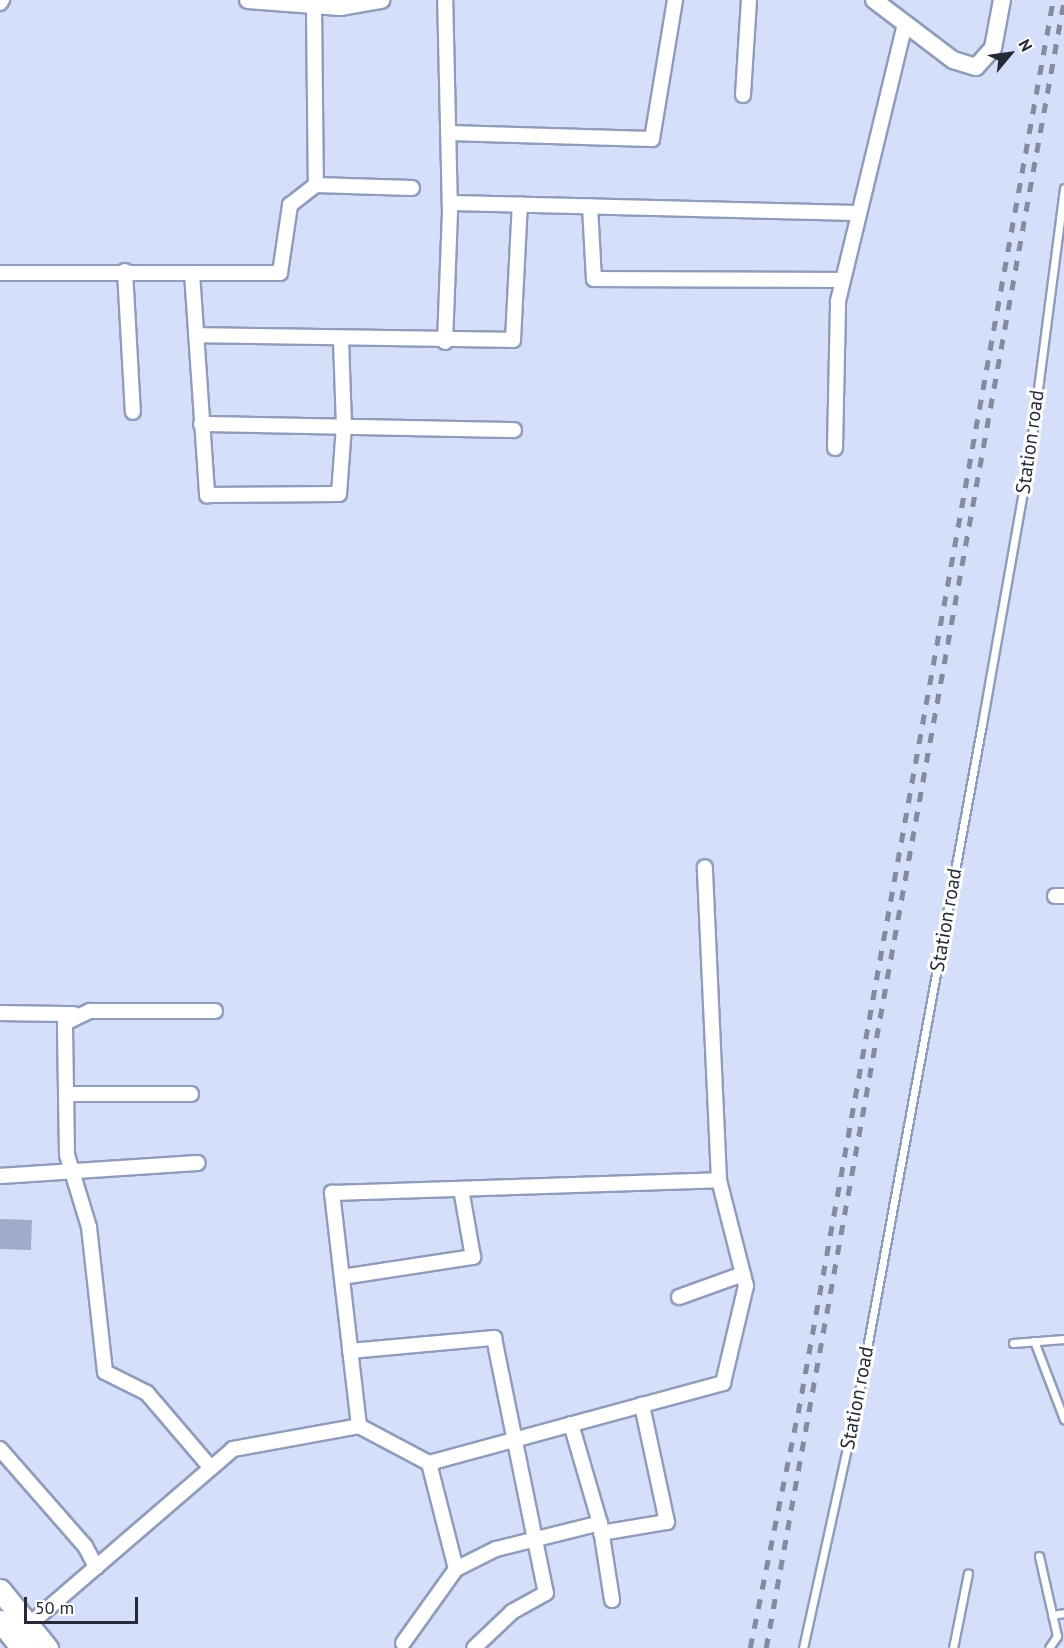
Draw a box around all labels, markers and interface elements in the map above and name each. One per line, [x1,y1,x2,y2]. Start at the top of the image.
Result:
north arrow [980,24,1040,84]
text: N [1014,36,1037,55]
street label: Station road [1011,389,1049,495]
street label: Station road [925,866,967,974]
street label: Station road [835,1344,879,1452]
scale bar [27,1585,141,1623]
text: 50 m [35,1596,74,1619]

